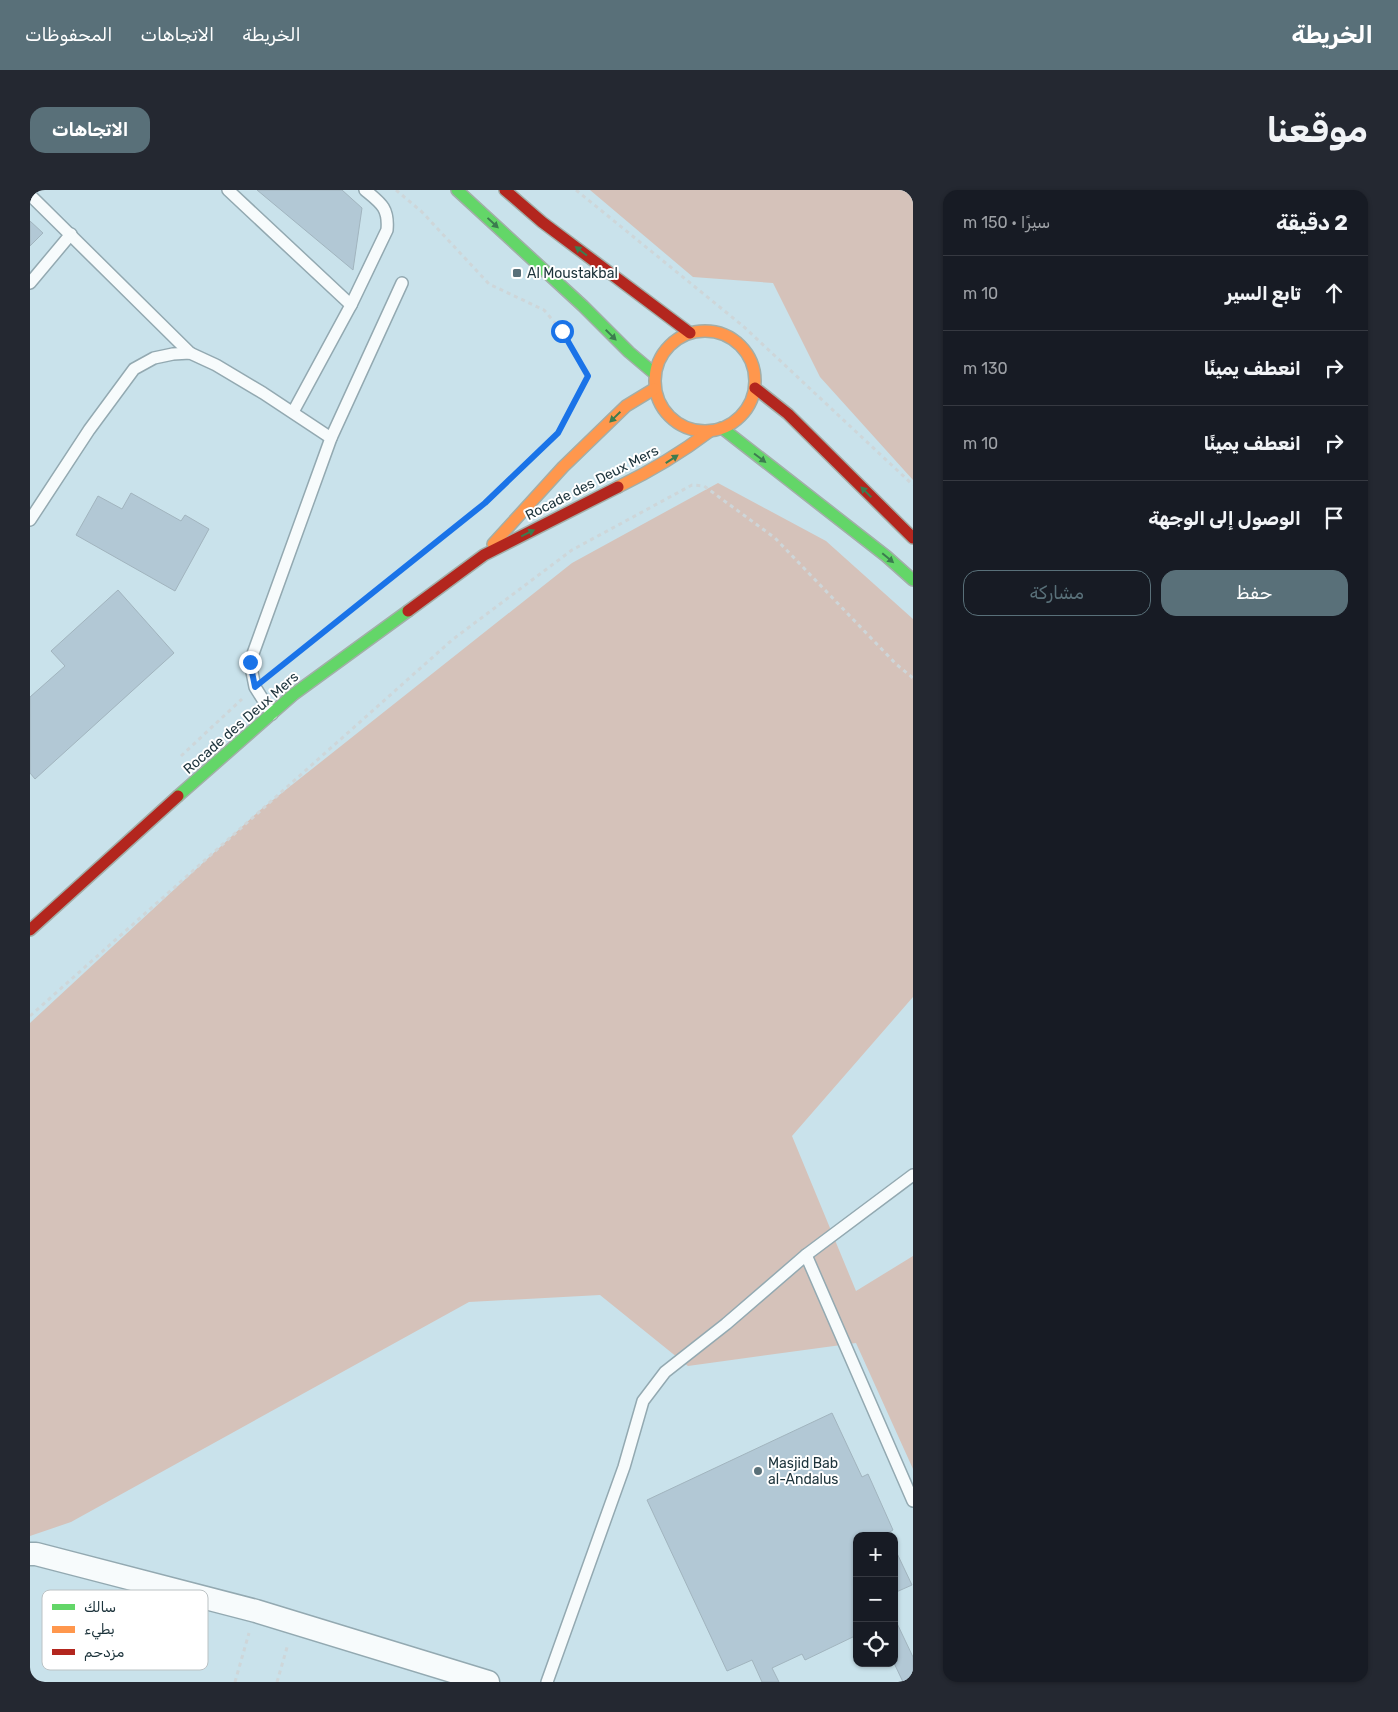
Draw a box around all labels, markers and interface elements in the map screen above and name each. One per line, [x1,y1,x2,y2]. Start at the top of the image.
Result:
text: الخريطة [1292,21,1373,49]
text: المحفوظات [25,24,112,46]
text: الاتجاهات [140,24,214,46]
text: الخريطة [242,24,301,46]
button: الاتجاهات [30,107,150,153]
text: موقعنا [1266,109,1368,151]
text: 2 دقيقة [1276,210,1348,235]
text: سيرًا · 150 m [963,213,1050,232]
one-way arrow [487,217,499,229]
one-way arrow [574,246,588,256]
place label: Al Moustakbal [527,265,618,282]
marker: Al Moustakbal [511,267,523,279]
icon: ahead [1320,279,1348,307]
text: تابع السير [1225,282,1301,305]
text: 10 m [963,284,998,303]
route start [551,320,574,343]
one-way arrow [605,328,617,340]
icon: right [1320,354,1348,382]
text: انعطف يمينًا [1204,357,1301,380]
text: 130 m [963,359,1008,378]
one-way arrow [609,411,621,423]
icon: right [1320,429,1348,457]
text: انعطف يمينًا [1204,432,1301,455]
text: 10 m [963,434,998,453]
street label: Rocade des Deux Mers [523,442,661,524]
one-way arrow [753,453,767,463]
one-way arrow [665,454,679,464]
one-way arrow [860,486,872,498]
icon: arrive [1320,504,1348,532]
text: الوصول إلى الوجهة [1148,507,1301,530]
one-way arrow [520,529,535,537]
one-way arrow [881,553,894,564]
button: مشاركة [963,570,1151,616]
button: حفظ [1161,570,1348,616]
route end [239,651,262,674]
street label: Rocade des Deux Mers [180,668,302,778]
place label: Masjid Bab al-Andalus [768,1455,838,1488]
marker: Masjid Bab al-Andalus [752,1465,764,1477]
map controls [853,1532,898,1667]
button: + [853,1532,898,1577]
button: − [853,1577,898,1622]
legend [42,1590,208,1670]
text: سالك [84,1599,116,1616]
text: بطيء [84,1621,115,1640]
button: locate [853,1622,898,1667]
text: مزدحم [84,1644,124,1661]

